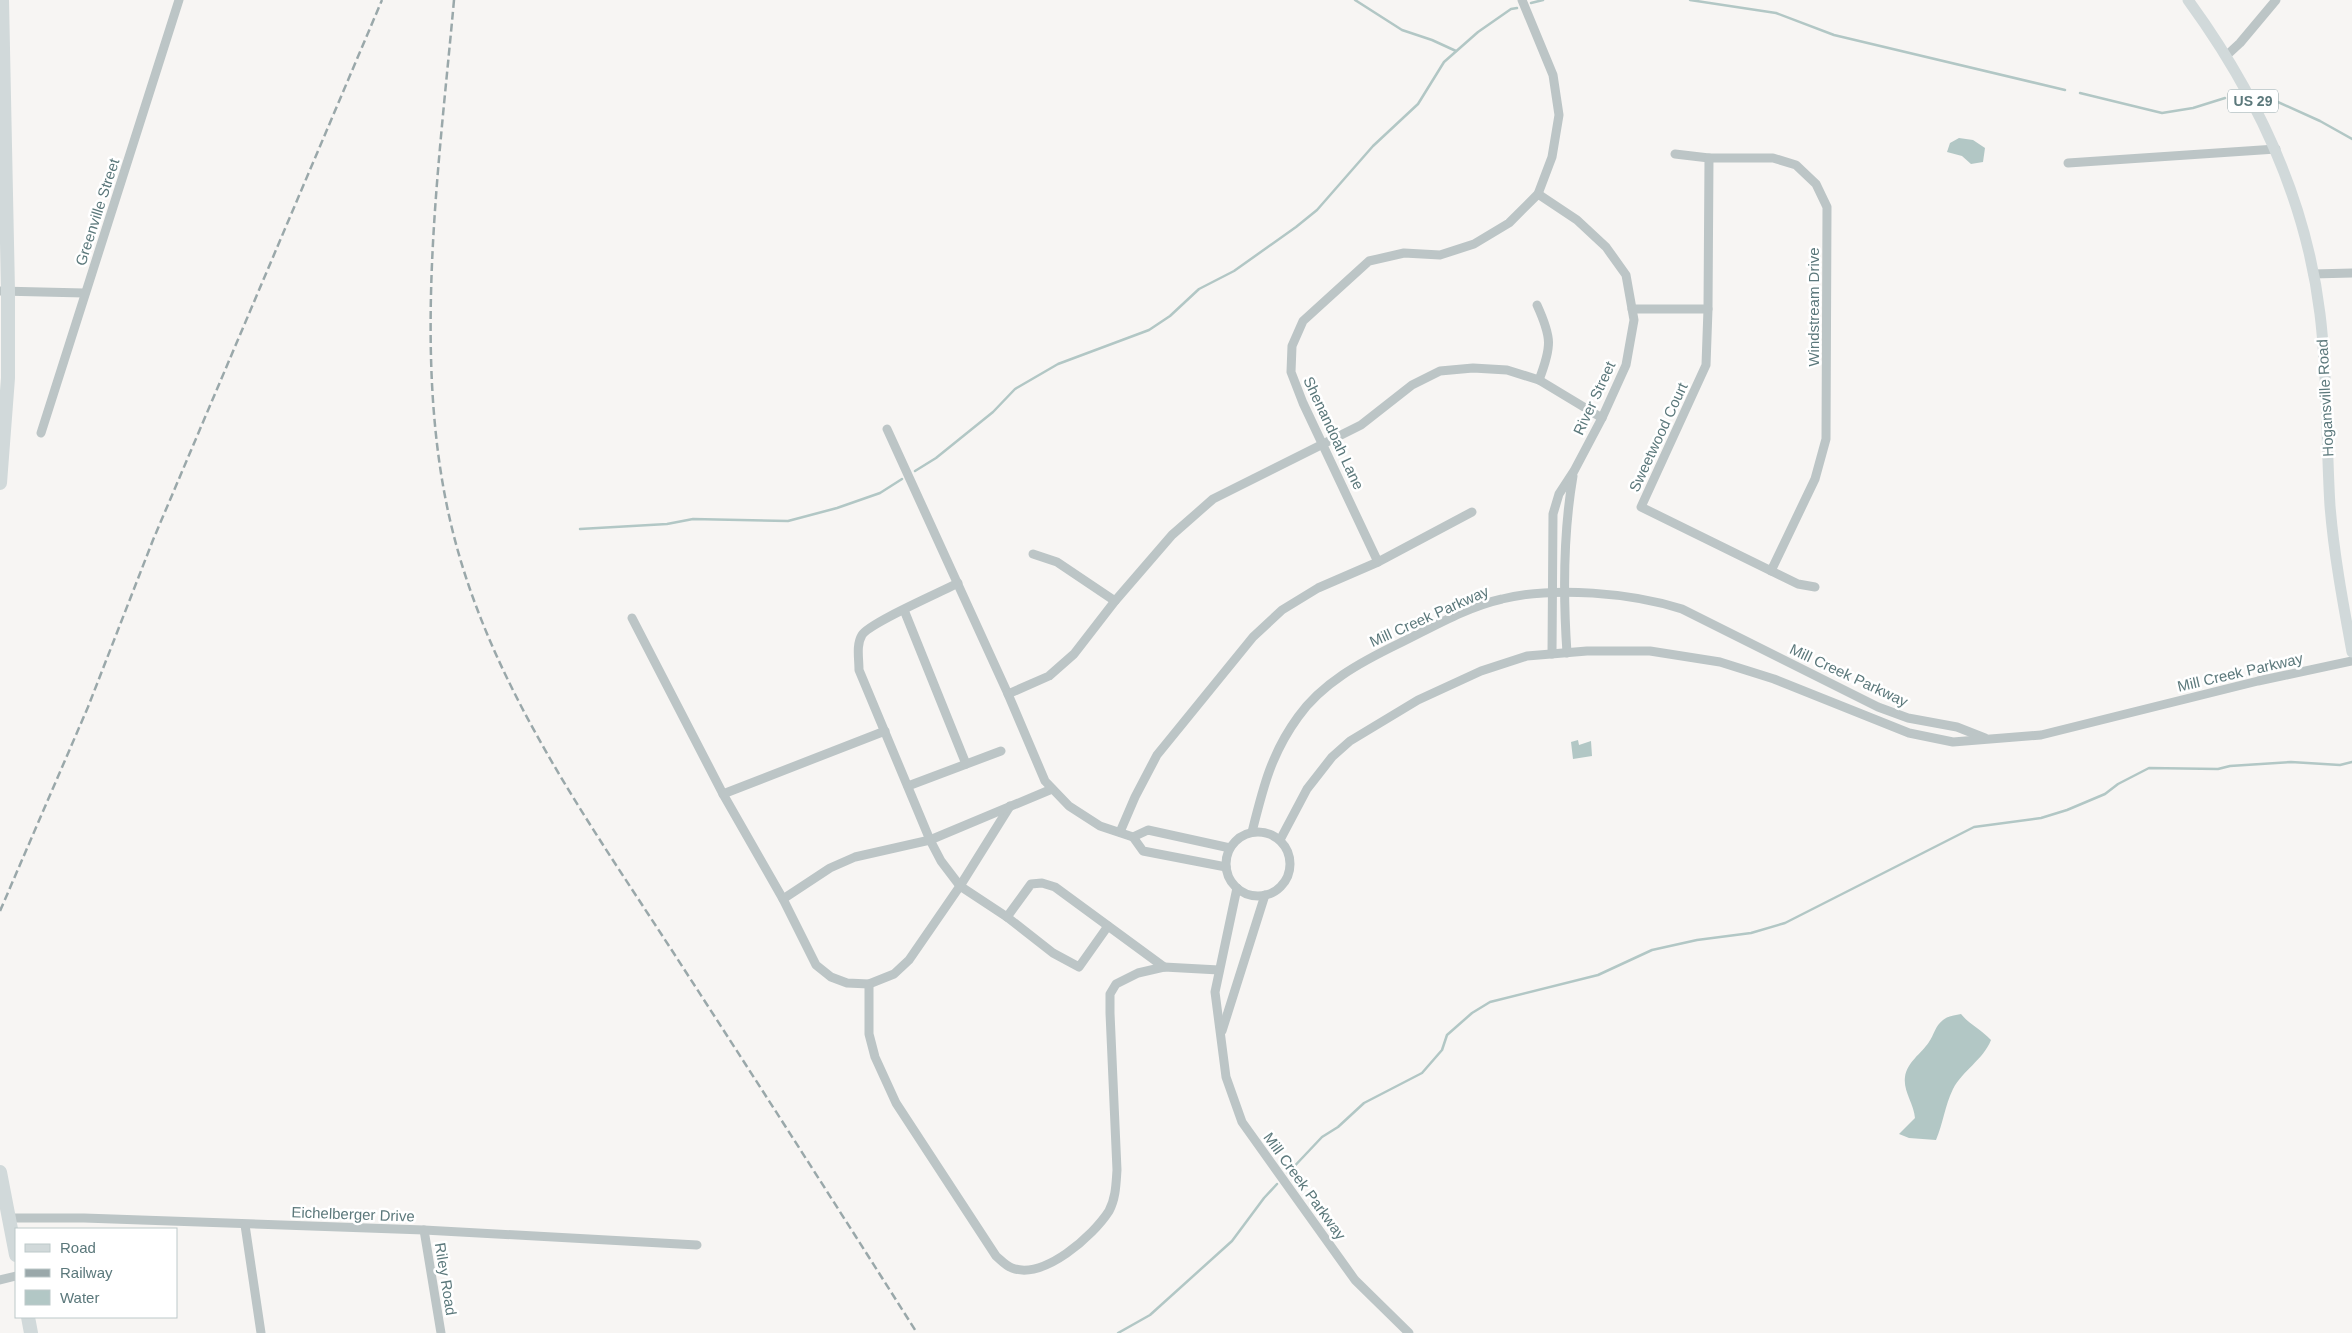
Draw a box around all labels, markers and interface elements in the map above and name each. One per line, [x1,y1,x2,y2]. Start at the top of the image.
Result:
road number: US 29 [2228,90,2278,112]
street label: Greenville Street [72,155,123,268]
street label: Windstream Drive [1805,247,1822,367]
street label: Hogansville Road [2313,339,2337,457]
street label: River Street [1570,358,1619,437]
street label: Shenandoah Lane [1300,374,1368,492]
street label: Sweetwood Court [1625,379,1691,494]
street label: Mill Creek Parkway [1367,582,1492,650]
street label: Mill Creek Parkway [1787,640,1911,710]
street label: Mill Creek Parkway [2176,649,2305,695]
street label: Mill Creek Parkway [1260,1129,1350,1243]
street label: Eichelberger Drive [291,1203,415,1225]
legend [15,1228,178,1318]
text: Road [60,1239,96,1256]
street label: Riley Road [432,1241,460,1317]
text: Railway [60,1264,113,1281]
text: Water [60,1289,99,1306]

